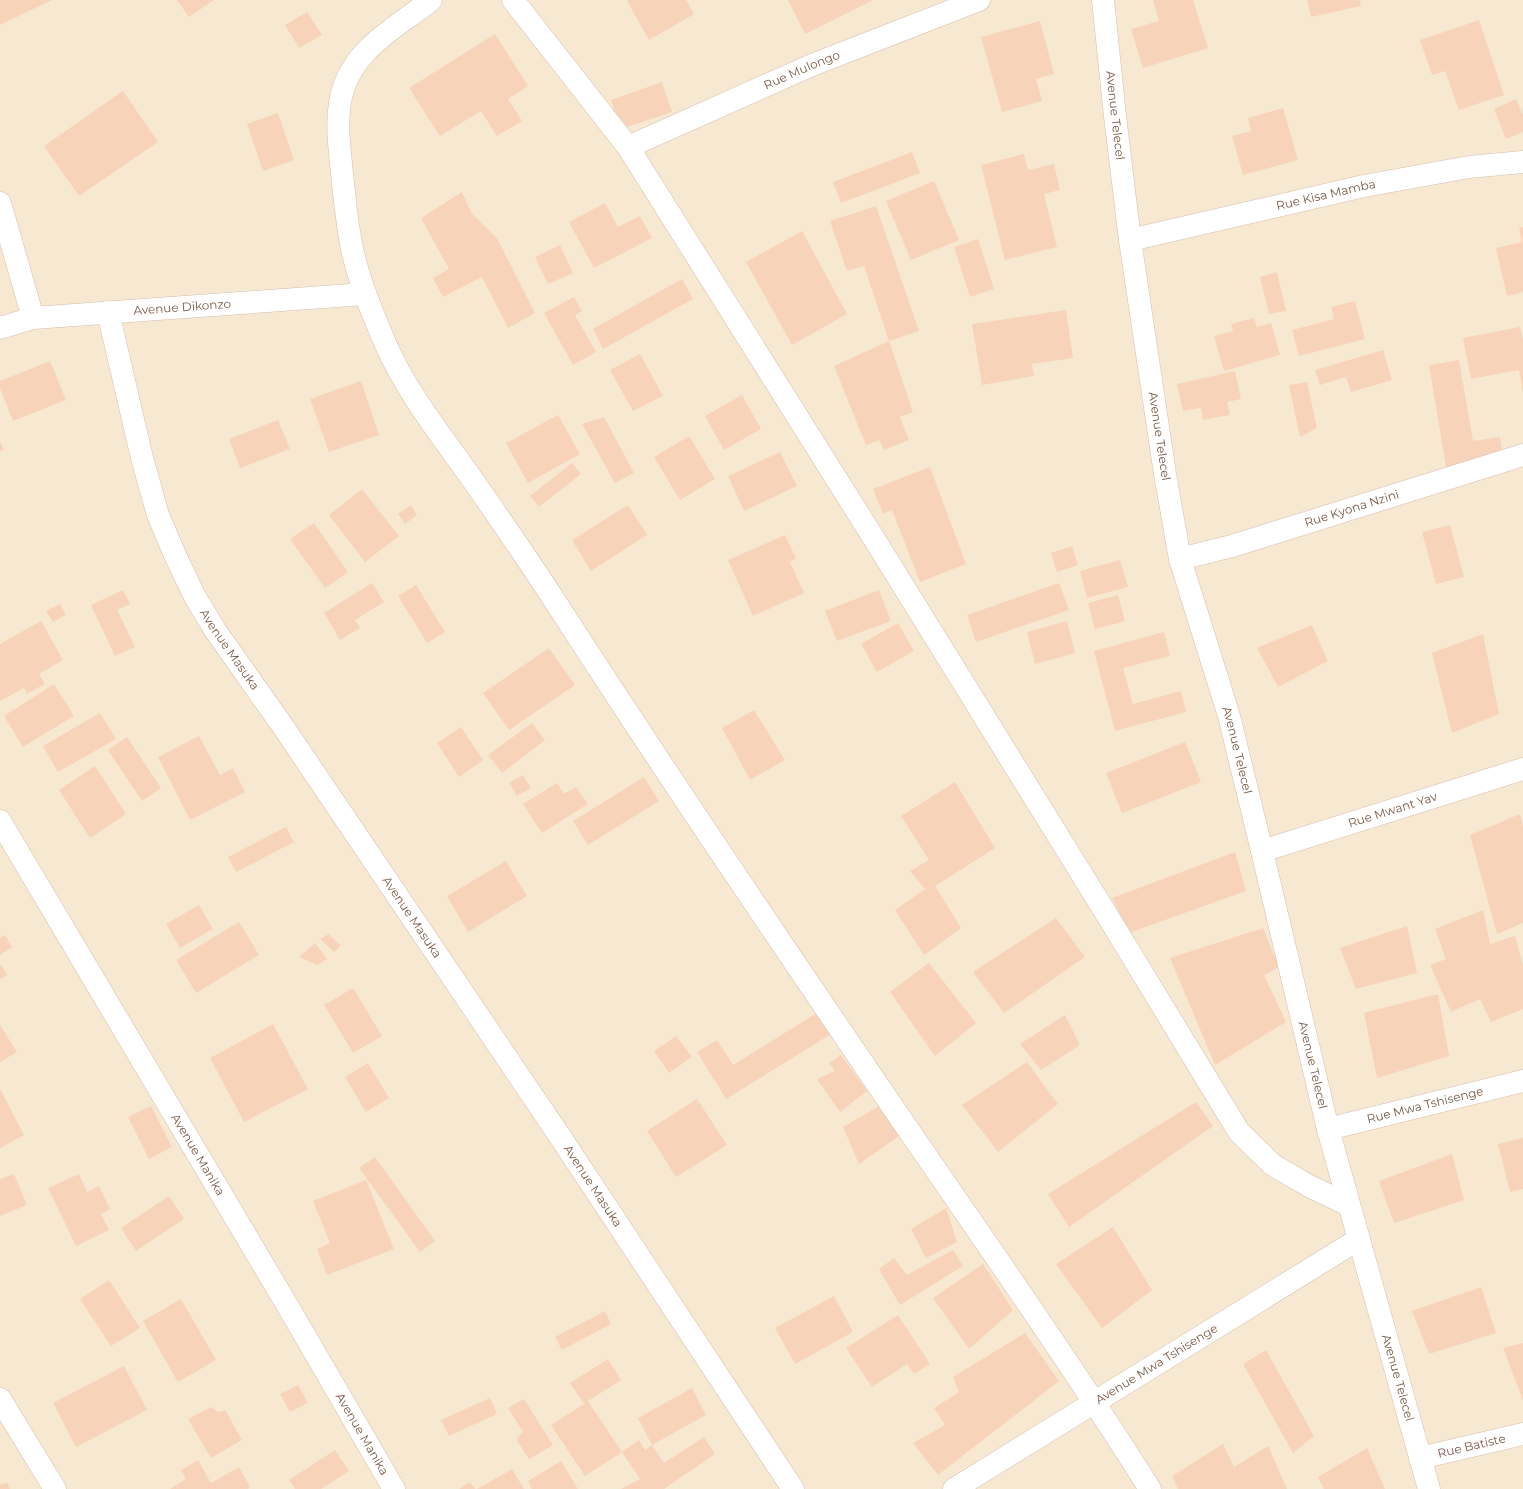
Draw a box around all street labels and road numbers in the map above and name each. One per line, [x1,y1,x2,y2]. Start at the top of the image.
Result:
street label: Rue Mulongo [761,47,842,93]
street label: Avenue Telecel [1103,70,1128,161]
street label: Rue Kisa Mamba [1275,176,1377,213]
street label: Avenue Dikonzo [133,296,231,318]
street label: Avenue Telecel [1146,391,1174,482]
street label: Rue Kyona Nzini [1302,486,1401,530]
street label: Avenue Masuka [197,606,263,693]
street label: Avenue Telecel [1219,704,1256,795]
street label: Rue Mwant Yav [1346,788,1439,830]
street label: Avenue Masuka [379,873,445,961]
street label: Avenue Telecel [1296,1020,1331,1110]
street label: Rue Mwa Tshisenge [1365,1083,1485,1126]
street label: Avenue Manika [168,1111,228,1198]
street label: Avenue Masuka [561,1142,626,1230]
street label: Avenue Mwa Tshisenge [1092,1320,1220,1407]
street label: Avenue Telecel [1379,1332,1418,1423]
street label: Avenue Manika [333,1390,392,1478]
street label: Rue Batiste [1436,1430,1507,1461]

